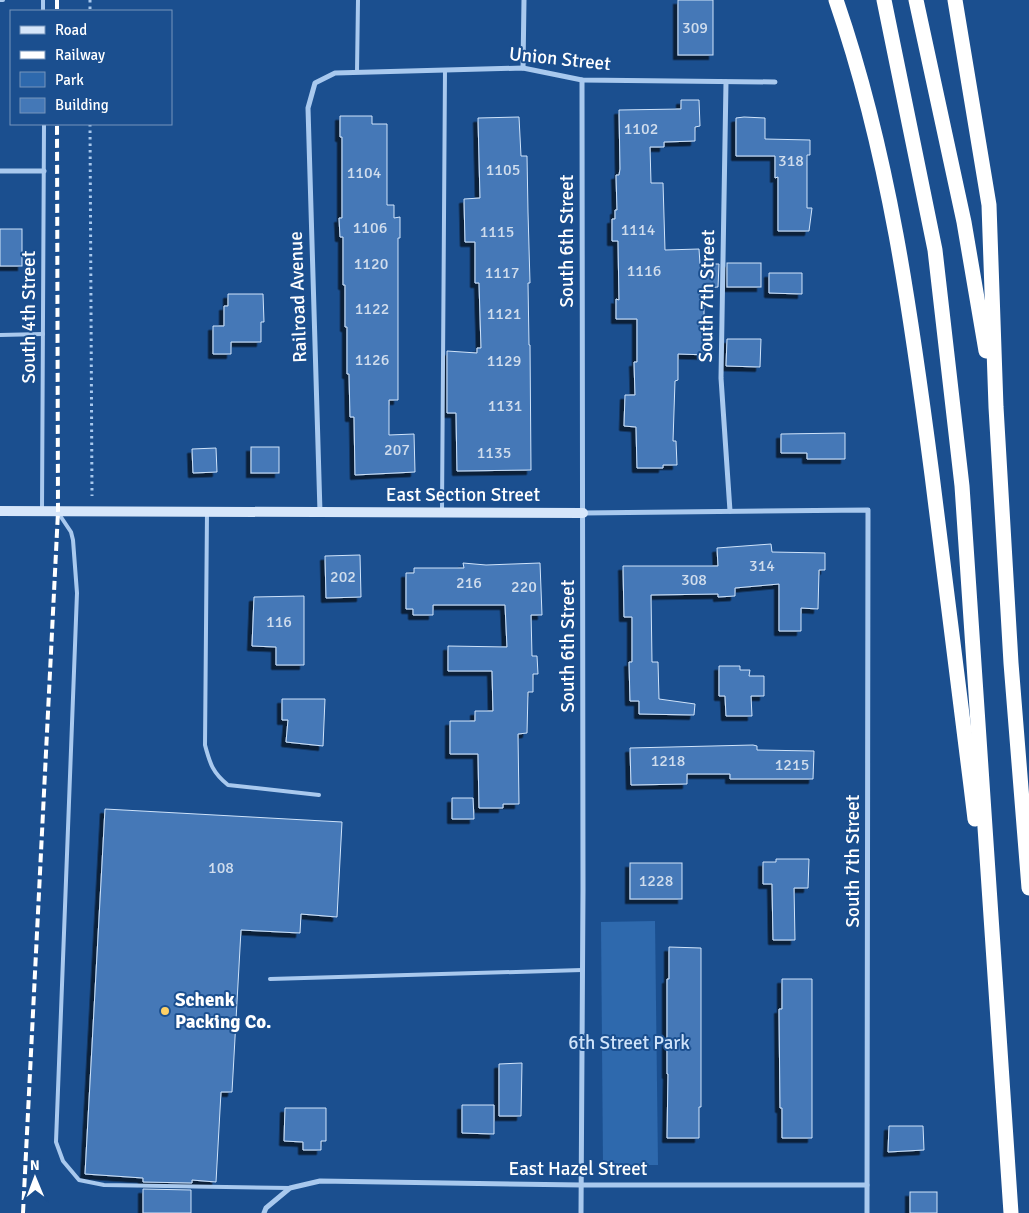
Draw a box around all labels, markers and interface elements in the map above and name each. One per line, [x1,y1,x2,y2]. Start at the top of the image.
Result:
legend [10,10,172,125]
house number: 309 [682,18,708,38]
text: Road [55,21,87,39]
street label: Union Street [508,42,612,76]
text: Railway [55,46,105,64]
text: Park [55,71,84,89]
text: Building [55,96,109,114]
house number: 1102 [624,119,658,139]
house number: 318 [778,151,804,171]
house number: 1105 [486,160,520,180]
house number: 1104 [347,163,382,183]
street label: South 6th Street [555,174,579,307]
house number: 1106 [353,218,387,238]
house number: 1114 [621,220,656,240]
house number: 1115 [480,222,514,242]
street label: South 7th Street [694,229,720,363]
street label: Railroad Avenue [284,231,312,363]
street label: South 4th Street [17,250,41,383]
house number: 1120 [354,254,388,274]
house number: 1116 [627,261,661,281]
house number: 1117 [485,263,519,283]
house number: 1122 [355,299,389,319]
house number: 1121 [487,304,521,324]
house number: 1126 [355,350,389,370]
house number: 1129 [487,351,521,371]
house number: 1131 [488,396,522,416]
house number: 207 [384,440,410,460]
house number: 1135 [477,443,511,463]
street label: East Section Street [386,483,540,507]
house number: 314 [749,556,775,576]
house number: 202 [330,567,356,587]
house number: 308 [681,570,707,590]
house number: 216 [456,573,482,593]
house number: 220 [511,577,537,597]
street label: South 6th Street [556,579,580,712]
house number: 116 [266,612,292,632]
house number: 1218 [651,751,685,771]
house number: 1215 [775,755,809,775]
street label: South 7th Street [841,794,865,927]
house number: 108 [208,858,234,878]
house number: 1228 [639,871,673,891]
place label: Schenk Packing Co. [175,988,271,1034]
marker: Schenk Packing Co. [159,1005,171,1017]
park label: 6th Street Park [568,1031,690,1055]
north arrow [10,1153,60,1203]
text: N [30,1157,40,1174]
street label: East Hazel Street [509,1157,648,1181]

